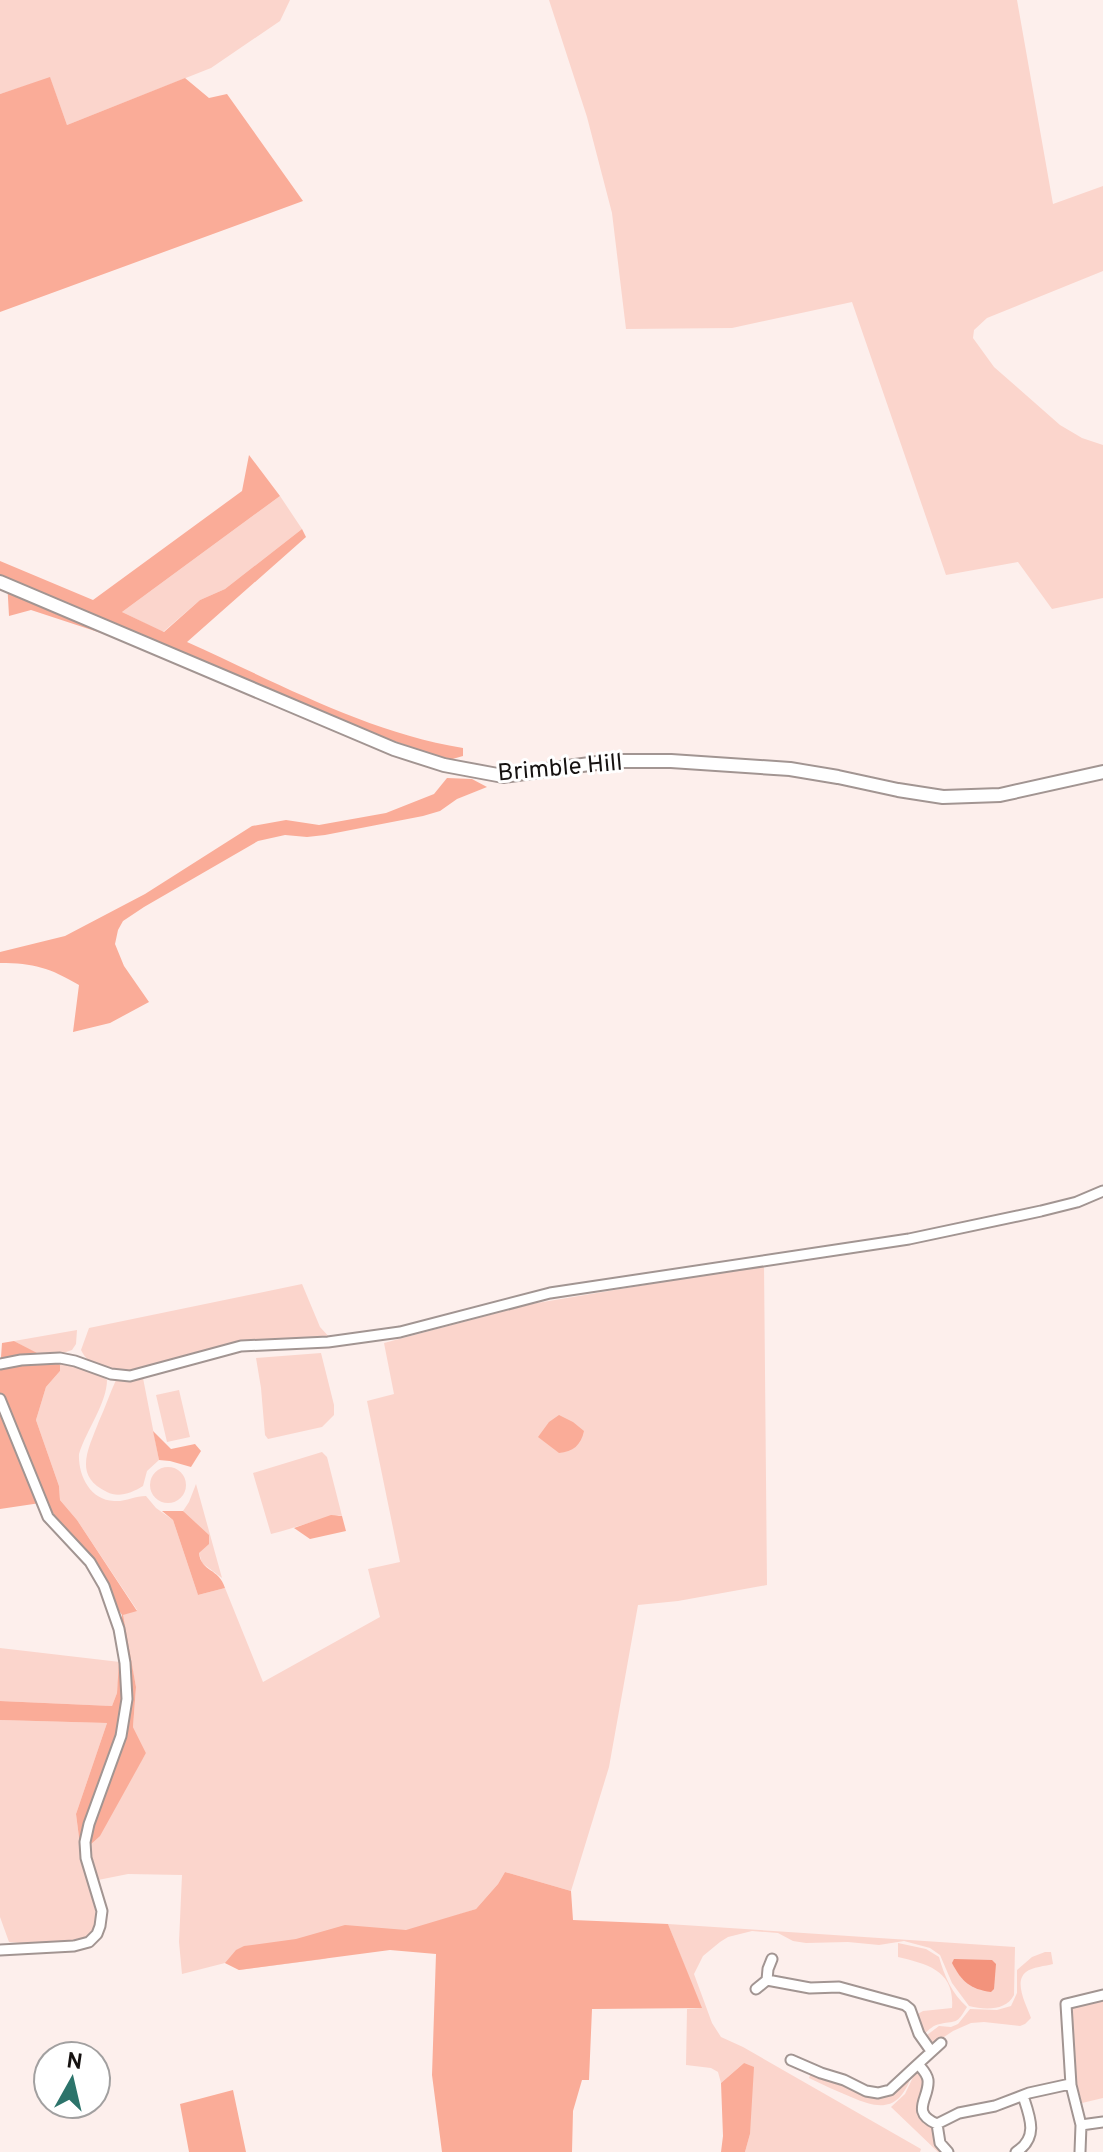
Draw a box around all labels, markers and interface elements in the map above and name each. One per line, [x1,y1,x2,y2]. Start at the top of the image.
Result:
street label: Brimble Hill [496,749,624,789]
north arrow [32,2040,112,2120]
text: N [65,2048,84,2077]

